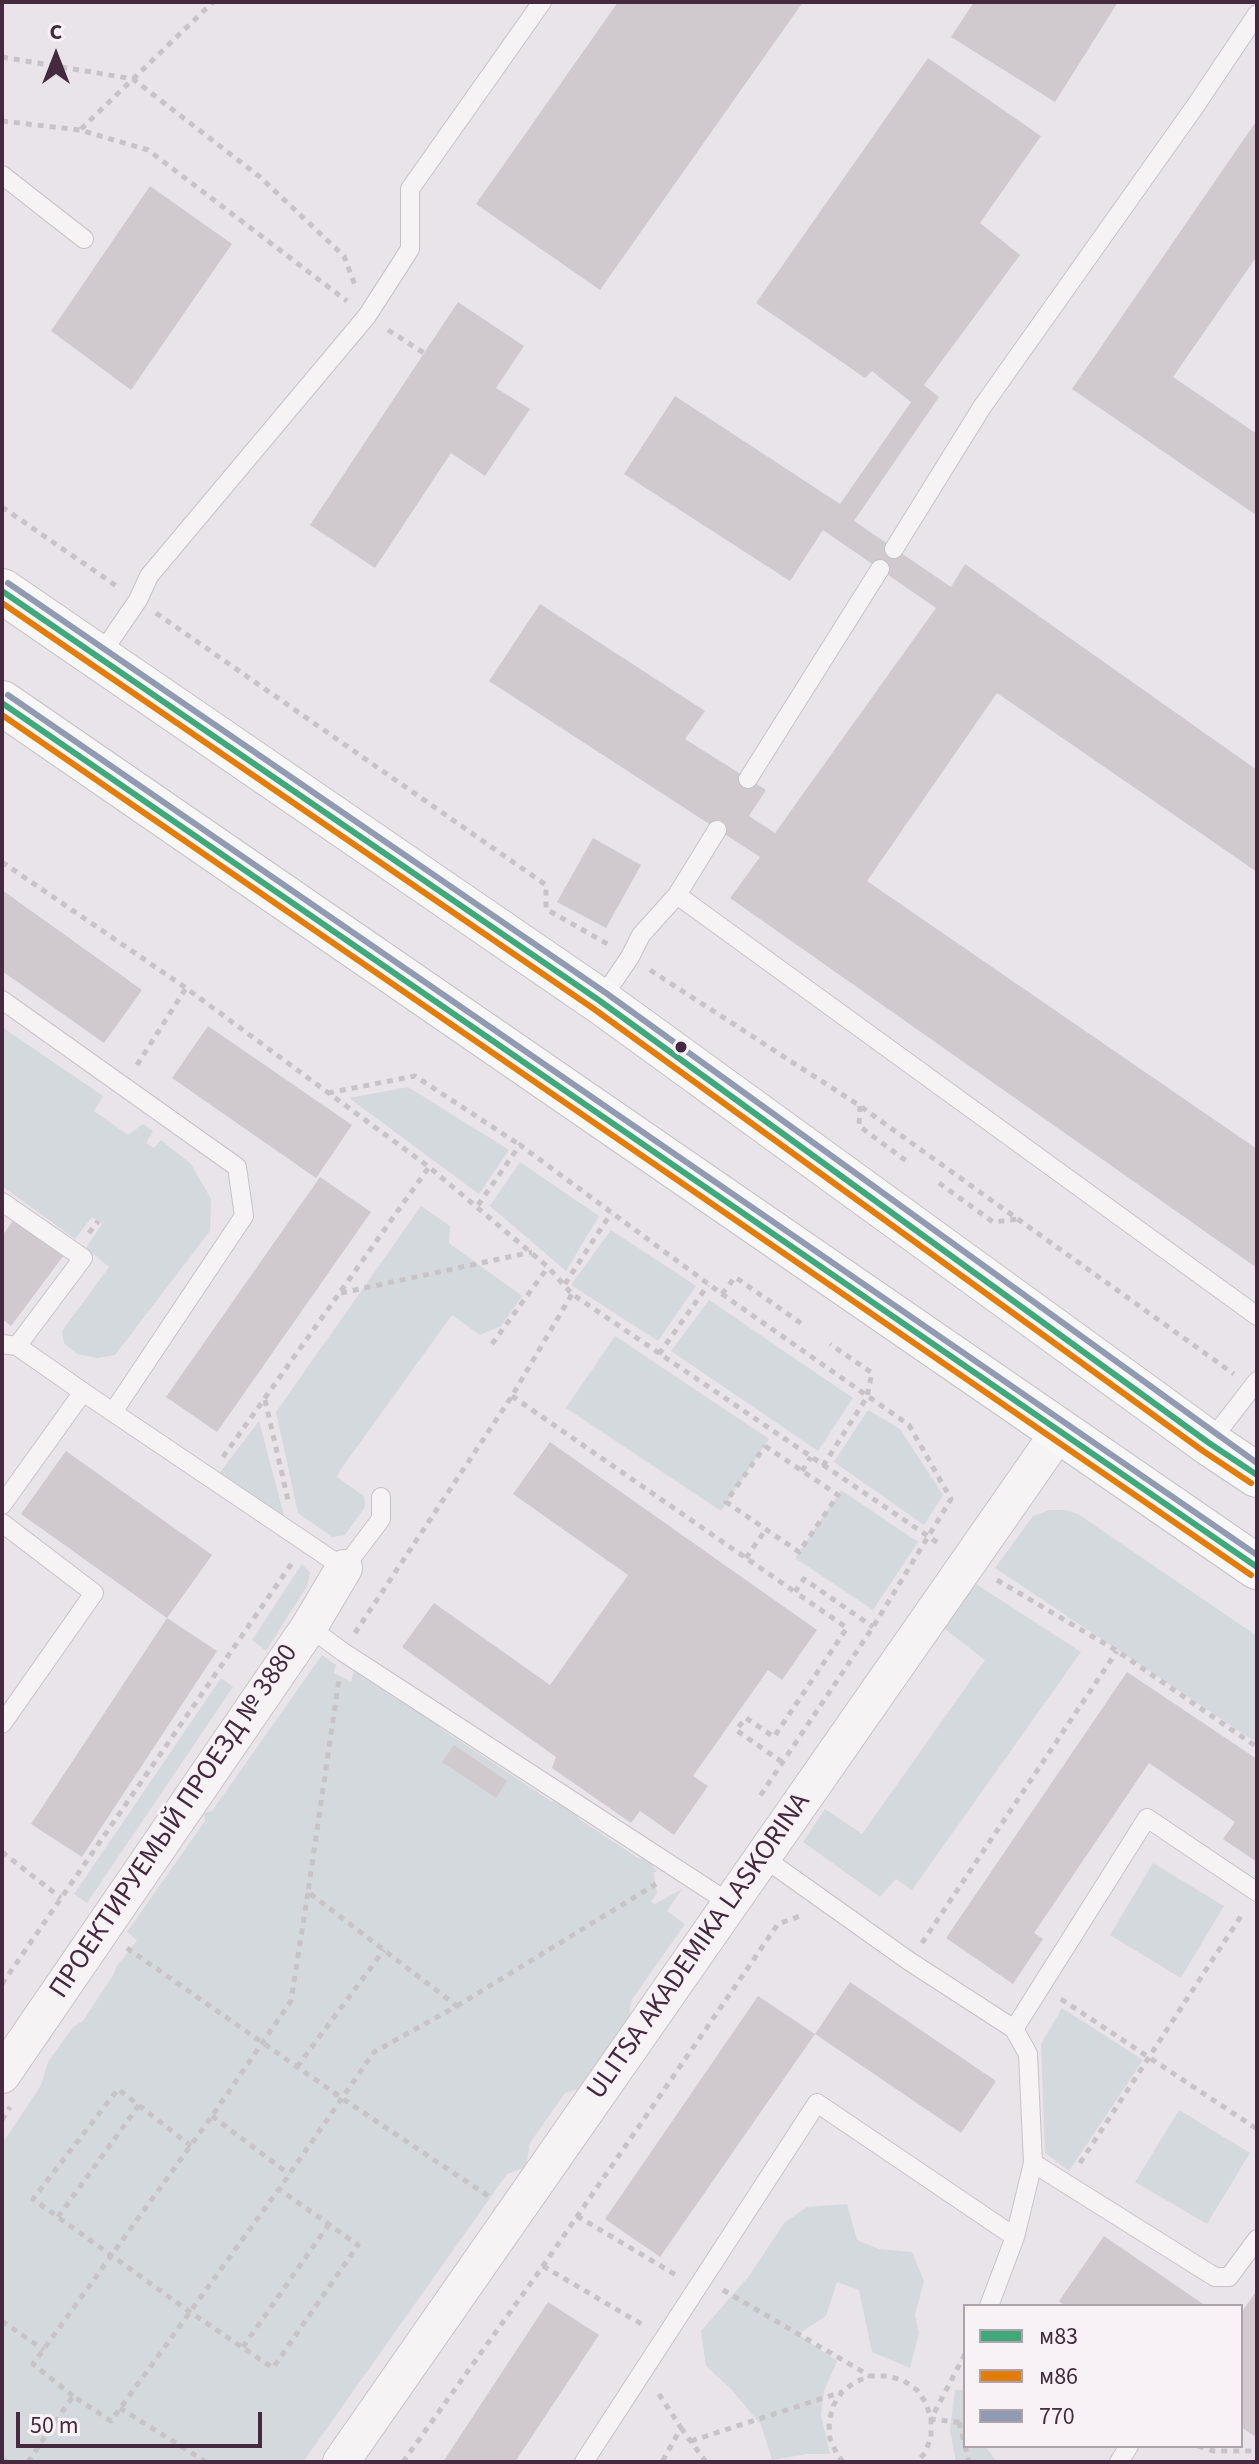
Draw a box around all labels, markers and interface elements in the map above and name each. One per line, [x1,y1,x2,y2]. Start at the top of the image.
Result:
north arrow [16,16,96,96]
text: С [50,16,62,48]
unlabelled marker [673,1039,689,1055]
street label: ПРОЕКТИРУЕМЫЙ ПРОЕЗД № 3880 [44,1639,306,2005]
street label: ULITSA AKADEMIKA LASKORINA [581,1787,819,2107]
legend [963,2304,1243,2448]
text: м83 [1039,2319,1078,2354]
text: м86 [1039,2359,1078,2394]
scale bar [20,2396,266,2446]
text: 770 [1039,2399,1075,2434]
text: 50 m [30,2408,79,2443]

